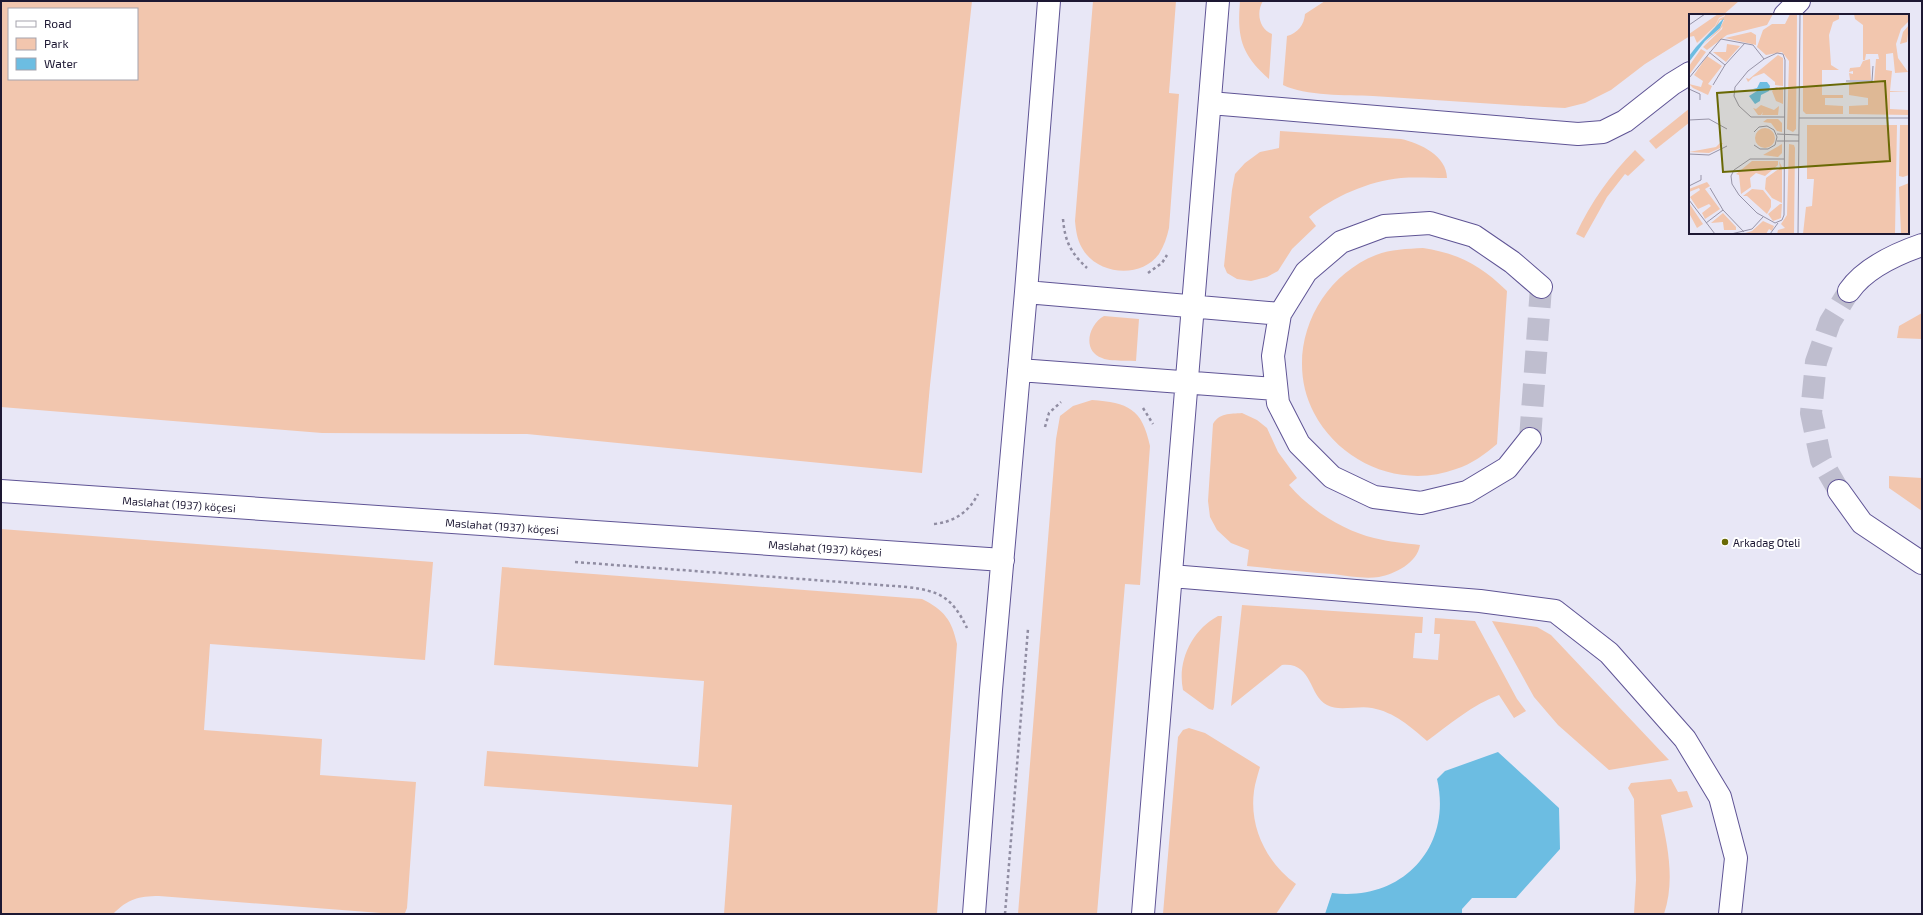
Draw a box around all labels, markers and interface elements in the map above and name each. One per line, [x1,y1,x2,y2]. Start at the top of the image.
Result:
legend [8,8,138,80]
inset map [1689,14,1909,234]
text: Road [44,16,72,30]
text: Park [44,36,69,50]
text: Water [44,56,78,70]
street label: Maslahat (1937) köçesi [122,494,236,515]
street label: Maslahat (1937) köçesi [445,516,559,537]
place label: Arkadag Oteli [1733,536,1800,549]
marker: Arkadag Oteli [1720,537,1730,547]
street label: Maslahat (1937) köçesi [768,538,882,559]

